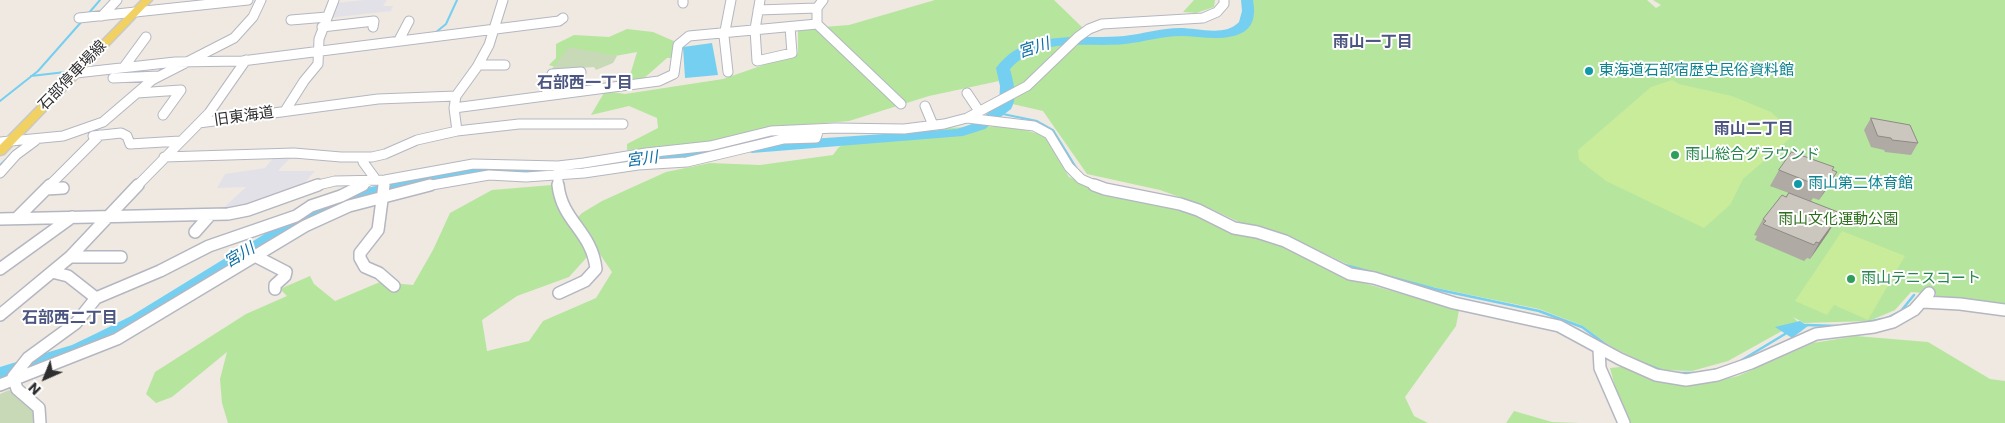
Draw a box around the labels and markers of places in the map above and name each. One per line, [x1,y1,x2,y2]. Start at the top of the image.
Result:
place label: 東海道石部宿歴史民俗資料館 [1599,62,1794,80]
marker: 東海道石部宿歴史民俗資料館 [1583,65,1595,77]
place label: 雨山総合グラウンド [1685,146,1820,164]
marker: 雨山総合グラウンド [1669,149,1681,161]
place label: 雨山第二体育館 [1808,175,1913,193]
marker: 雨山第二体育館 [1792,178,1804,190]
place label: 雨山テニスコート [1861,270,1981,288]
marker: 雨山テニスコート [1845,273,1857,285]

